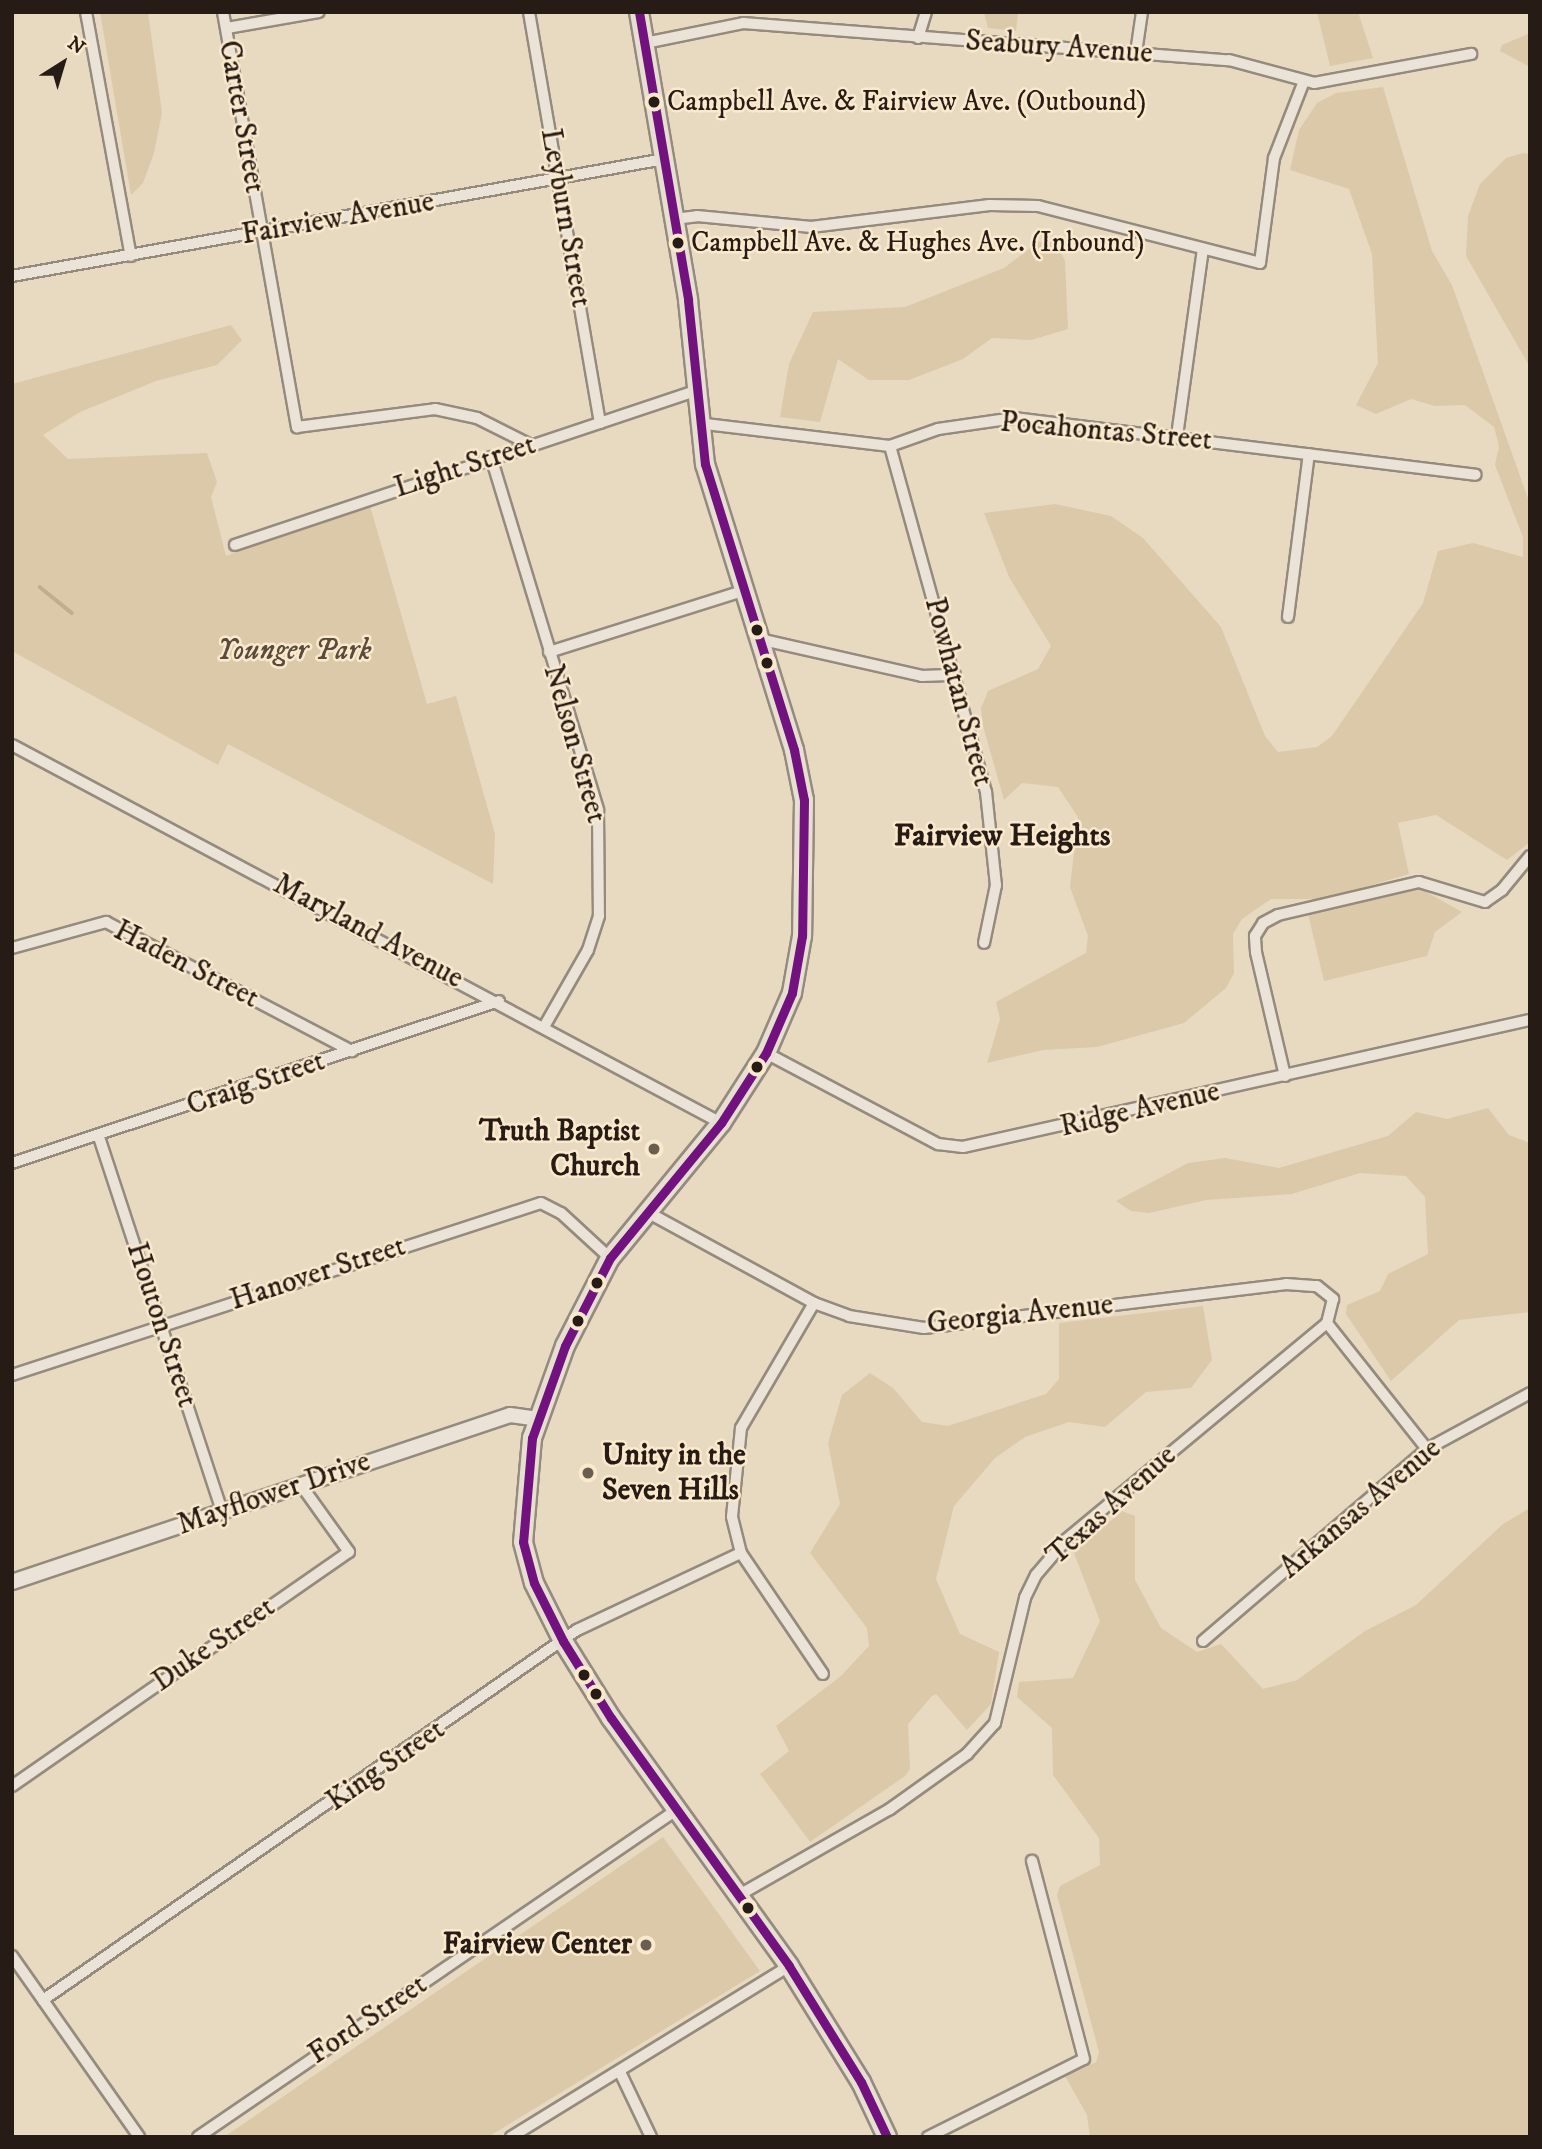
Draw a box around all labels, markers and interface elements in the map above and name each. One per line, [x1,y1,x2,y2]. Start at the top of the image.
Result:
street label: Seabury Avenue [964,23,1154,73]
north arrow [28,28,98,98]
text: N [63,32,89,60]
street label: Carter Street [210,38,272,196]
place label: Campbell Ave. & Fairview Ave. (Outbound) [667,85,1146,119]
marker: Campbell Ave. & Fairview Ave. (Outbound) [647,95,661,109]
street label: Leyburn Street [532,126,598,310]
street label: Fairview Avenue [239,184,437,254]
place label: Campbell Ave. & Hughes Ave. (Inbound) [691,226,1145,260]
marker: Campbell Ave. & Hughes Ave. (Inbound) [671,236,685,250]
street label: Pocahontas Street [999,405,1213,459]
street label: Light Street [390,427,540,507]
street label: Powhatan Street [915,594,1001,790]
unlabelled marker [750,623,764,637]
park label: Younger Park [216,633,372,669]
unlabelled marker [760,656,774,670]
street label: Nelson Street [534,661,614,827]
district label: Fairview Heights [894,817,1110,855]
street label: Maryland Avenue [267,867,469,997]
street label: Haden Street [107,913,265,1017]
street label: Craig Street [182,1044,330,1124]
unlabelled marker [750,1060,764,1074]
street label: Ridge Avenue [1057,1074,1223,1146]
place label: Truth Baptist Church [479,1114,640,1184]
marker: Truth Baptist Church [646,1141,662,1157]
street label: Hanover Street [226,1229,410,1319]
street label: Houton Street [117,1238,205,1412]
unlabelled marker [590,1276,604,1290]
street label: Georgia Avenue [925,1287,1115,1343]
unlabelled marker [571,1314,585,1328]
street label: Arkansas Avenue [1273,1431,1449,1587]
place label: Unity in the Seven Hills [602,1438,746,1508]
street label: Texas Avenue [1040,1438,1184,1574]
street label: Mayflower Drive [173,1444,375,1544]
marker: Unity in the Seven Hills [580,1465,596,1481]
street label: Duke Street [146,1590,282,1700]
unlabelled marker [577,1668,591,1682]
unlabelled marker [589,1687,603,1701]
street label: King Street [320,1712,452,1820]
unlabelled marker [741,1901,755,1915]
place label: Fairview Center [442,1927,632,1963]
marker: Fairview Center [638,1937,654,1953]
street label: Ford Street [302,1967,434,2073]

